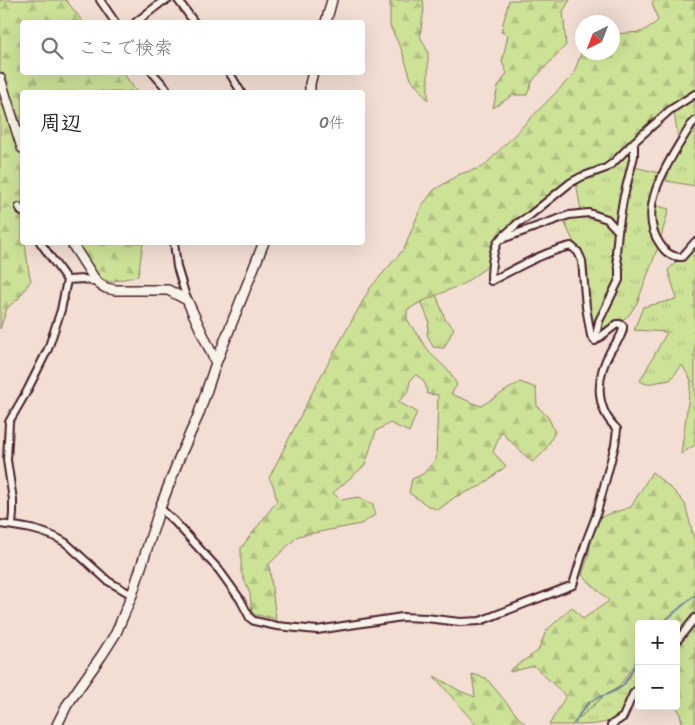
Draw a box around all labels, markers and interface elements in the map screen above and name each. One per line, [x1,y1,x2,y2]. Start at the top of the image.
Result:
north arrow [575,15,620,60]
search box [20,20,365,75]
text: ここで検索 [78,31,173,64]
icon: search [38,34,66,62]
text: 周辺 [40,104,82,142]
text: 0件 [319,108,345,137]
map controls [635,620,680,710]
button: + [635,620,680,665]
button: − [635,665,680,710]

